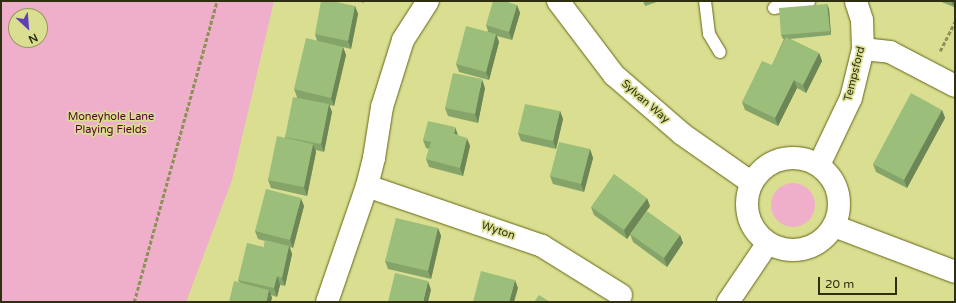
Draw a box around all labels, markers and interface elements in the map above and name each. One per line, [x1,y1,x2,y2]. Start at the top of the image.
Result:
north arrow [8,8,48,48]
text: N [26,31,40,46]
street label: Tempsford [842,45,868,103]
street label: Sylvan Way [618,78,672,126]
park label: Moneyhole Lane Playing Fields [68,111,154,137]
street label: Wyton [479,219,517,243]
scale bar [820,269,899,295]
text: 20 m [825,277,854,291]

